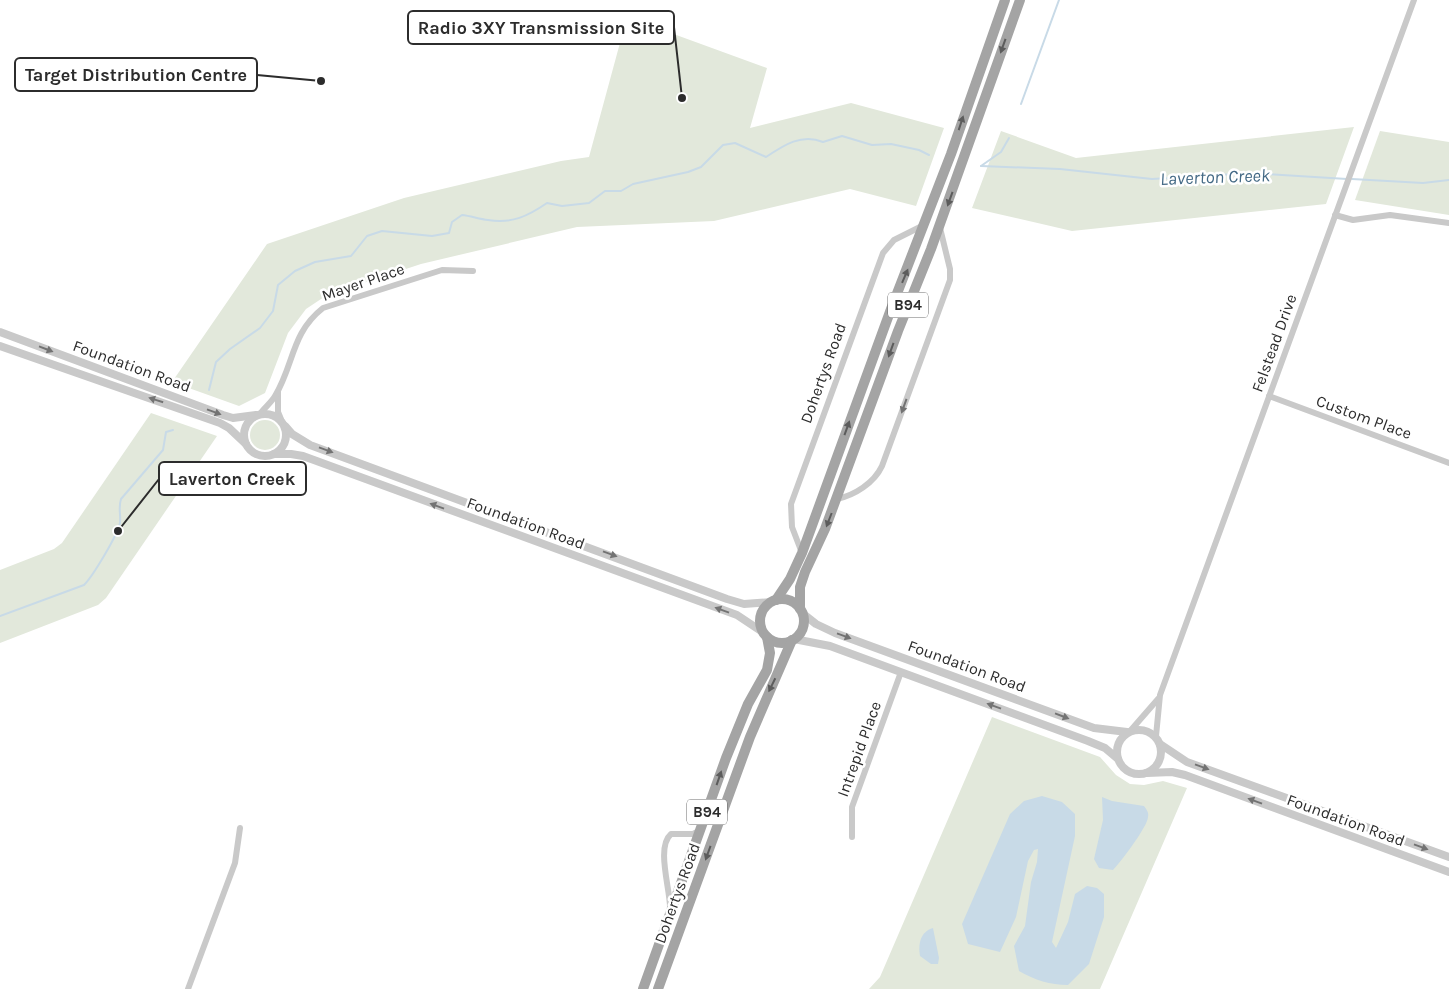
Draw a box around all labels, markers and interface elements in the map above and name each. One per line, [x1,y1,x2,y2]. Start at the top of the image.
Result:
callout: Radio 3XY Transmission Site [408,11,674,44]
text: Radio 3XY Transmission Site [418,17,664,39]
one-way arrow [999,39,1007,54]
callout: Target Distribution Centre [15,58,257,91]
text: Target Distribution Centre [25,64,247,86]
one-way arrow [957,115,965,130]
water label: Laverton Creek [1160,164,1271,190]
one-way arrow [946,192,954,207]
street label: Mayer Place [319,259,407,305]
one-way arrow [901,268,909,283]
street label: Felstead Drive [1248,291,1300,395]
road number: B94 [888,292,928,318]
street label: Dohertys Road [796,320,850,426]
street label: Foundation Road [70,336,194,396]
one-way arrow [887,343,894,358]
one-way arrow [38,346,53,353]
street label: Custom Place [1314,391,1414,443]
one-way arrow [148,396,163,404]
one-way arrow [900,399,908,414]
one-way arrow [207,408,222,416]
one-way arrow [844,420,851,435]
one-way arrow [319,446,334,454]
callout: Laverton Creek [159,462,306,495]
text: Laverton Creek [169,468,296,490]
street label: Foundation Road [464,493,588,553]
one-way arrow [430,502,445,509]
one-way arrow [825,512,832,527]
one-way arrow [603,550,618,558]
one-way arrow [714,606,729,613]
one-way arrow [837,632,852,640]
street label: Foundation Road [905,636,1029,696]
one-way arrow [768,678,776,692]
street label: Intrepid Place [833,699,885,799]
one-way arrow [986,702,1001,710]
one-way arrow [1055,713,1070,720]
one-way arrow [1195,763,1210,771]
one-way arrow [716,771,723,786]
street label: Foundation Road [1284,790,1408,850]
one-way arrow [1248,797,1263,804]
road number: B94 [687,800,727,824]
street label: Dohertys Road [650,840,704,946]
one-way arrow [1414,843,1429,851]
one-way arrow [704,846,712,861]

